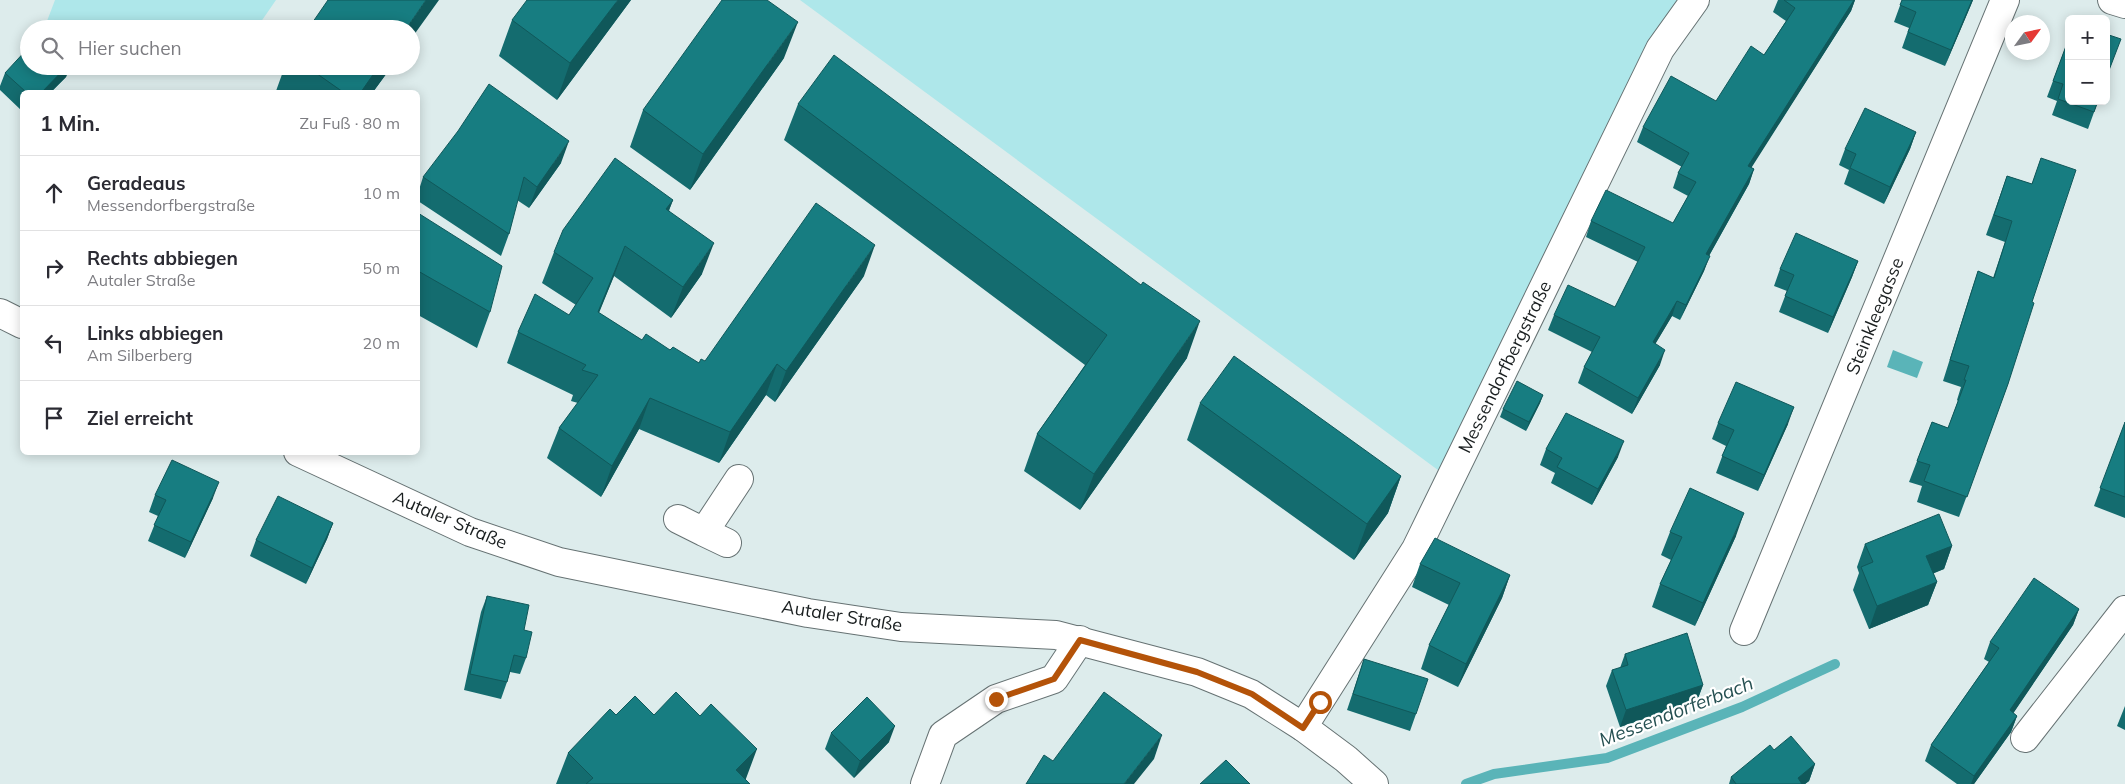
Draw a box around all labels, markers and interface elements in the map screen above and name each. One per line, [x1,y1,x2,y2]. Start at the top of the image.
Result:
north arrow [2005,15,2050,60]
map controls [2065,15,2110,105]
button: + [2065,15,2110,60]
search box [20,20,420,75]
icon: search [38,34,66,62]
text: Hier suchen [78,36,182,60]
button: − [2065,60,2110,105]
text: 1 Min. [40,110,100,136]
text: Zu Fuß · 80 m [300,113,400,133]
text: Geradeaus [87,171,185,195]
icon: ahead [40,179,68,207]
text: 10 m [363,183,400,203]
text: Messendorfbergstraße [87,195,255,215]
text: Rechts abbiegen [87,246,238,270]
icon: right [40,254,68,282]
street label: Steinkleegasse [1841,254,1909,378]
text: 50 m [363,258,400,278]
text: Autaler Straße [87,270,195,290]
street label: Messendorfbergstraße [1453,277,1556,457]
text: Links abbiegen [87,321,224,345]
icon: left [40,329,68,357]
text: 20 m [363,333,400,353]
text: Am Silberberg [87,345,192,365]
icon: arrive [40,404,68,432]
text: Ziel erreicht [87,406,193,430]
street label: Autaler Straße [390,485,511,554]
street label: Autaler Straße [780,595,904,636]
water label: Messendorferbach [1595,671,1757,751]
route end [985,688,1008,711]
route start [1309,691,1332,714]

